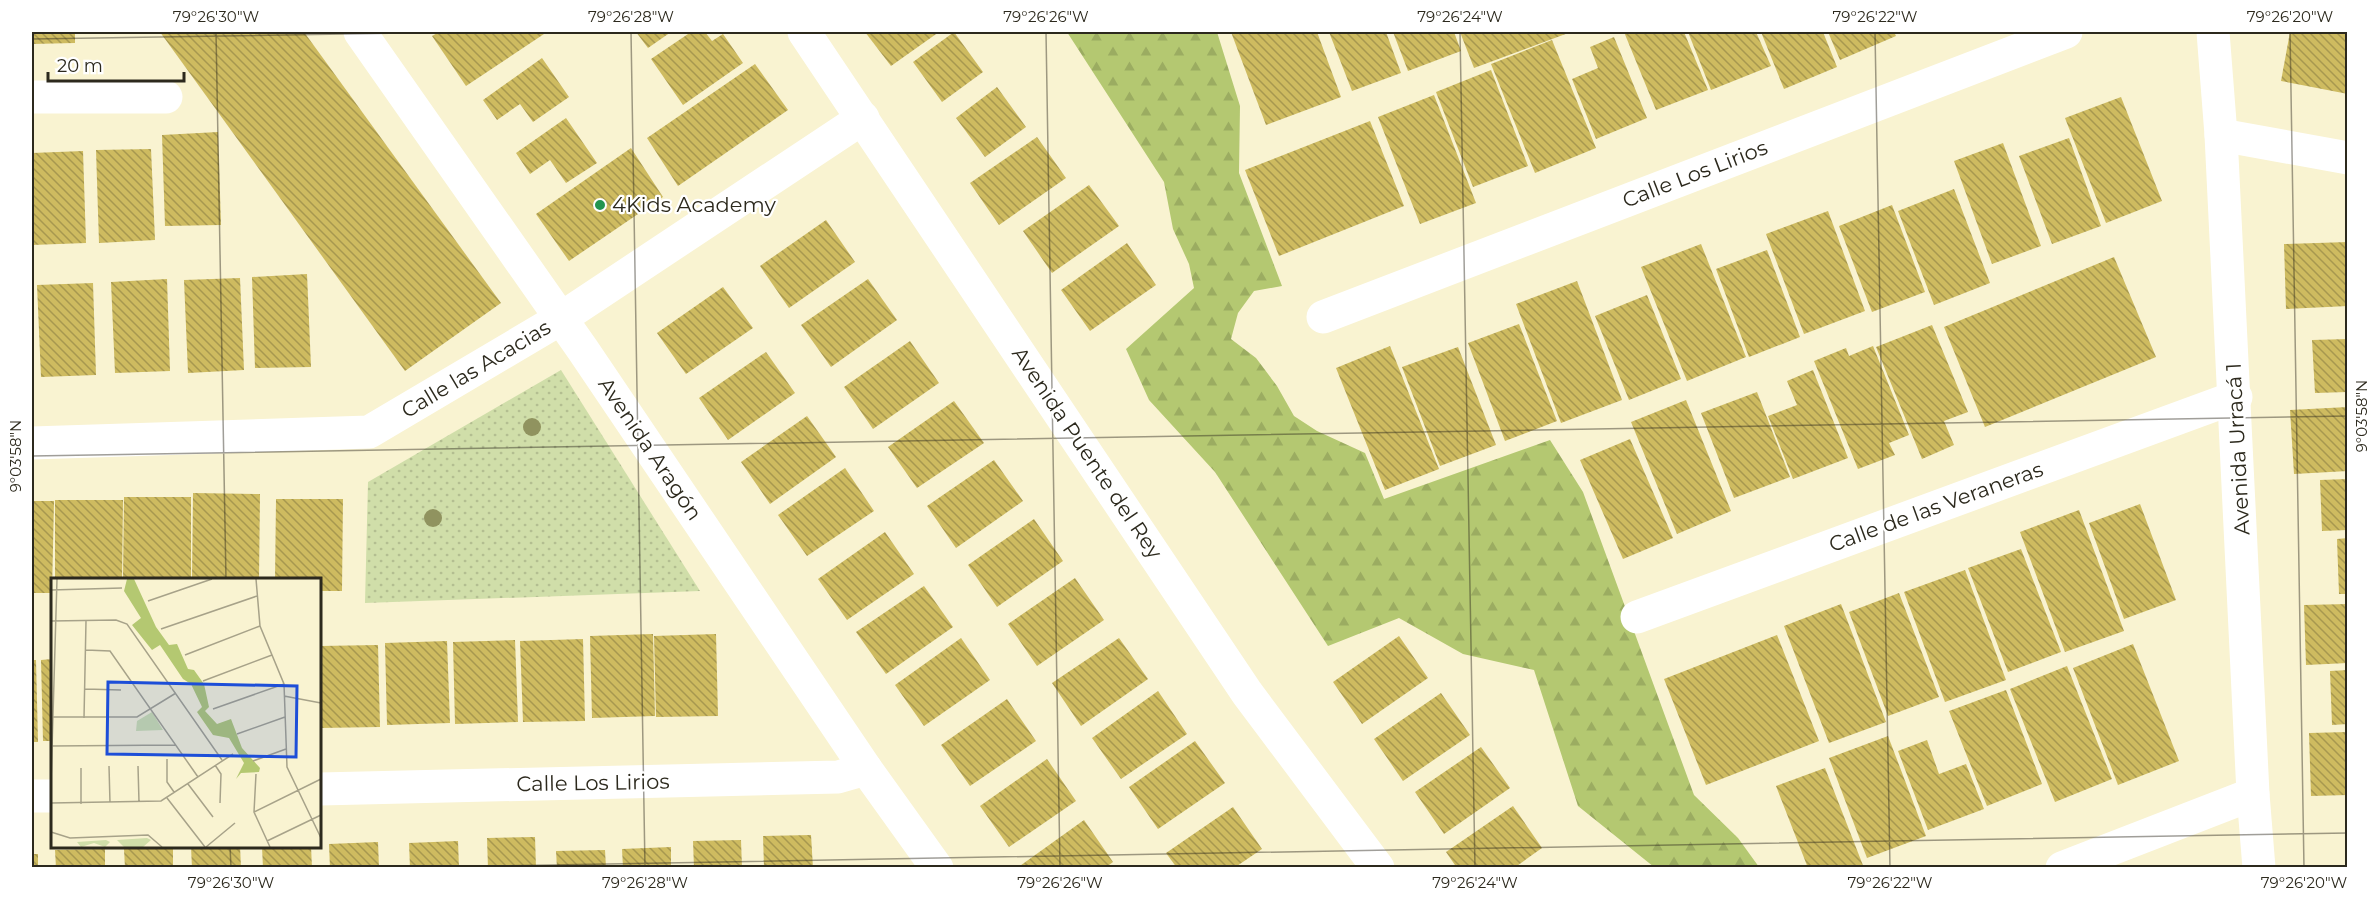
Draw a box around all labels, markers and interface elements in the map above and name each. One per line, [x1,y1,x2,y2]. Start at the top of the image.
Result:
text: 79°26'30"W [173,7,259,26]
text: 79°26'28"W [588,7,674,26]
text: 79°26'26"W [1003,7,1089,26]
text: 79°26'24"W [1417,7,1503,26]
text: 79°26'22"W [1833,7,1918,26]
text: 79°26'20"W [2247,7,2334,26]
scale bar [48,45,184,83]
text: 20 m [57,55,103,77]
street label: Calle Los Lirios [1619,134,1771,213]
place label: 4Kids Academy [612,192,776,217]
marker: 4Kids Academy [593,198,607,212]
street label: Calle las Acacias [397,314,555,423]
street label: Avenida Puente del Rey [1007,342,1168,564]
street label: Avenida Urracá 1 [2221,362,2254,536]
street label: Avenida Aragón [593,373,707,525]
text: 9°03'58"N [2352,380,2371,452]
text: 9°03'58"N [6,420,25,492]
street label: Calle de las Veraneras [1825,456,2046,557]
inset map [51,578,321,848]
street label: Calle Los Lirios [516,769,670,796]
text: 79°26'30"W [188,873,274,892]
text: 79°26'28"W [602,873,688,892]
text: 79°26'26"W [1017,873,1103,892]
text: 79°26'24"W [1432,873,1518,892]
text: 79°26'22"W [1848,873,1933,892]
text: 79°26'20"W [2261,873,2348,892]

